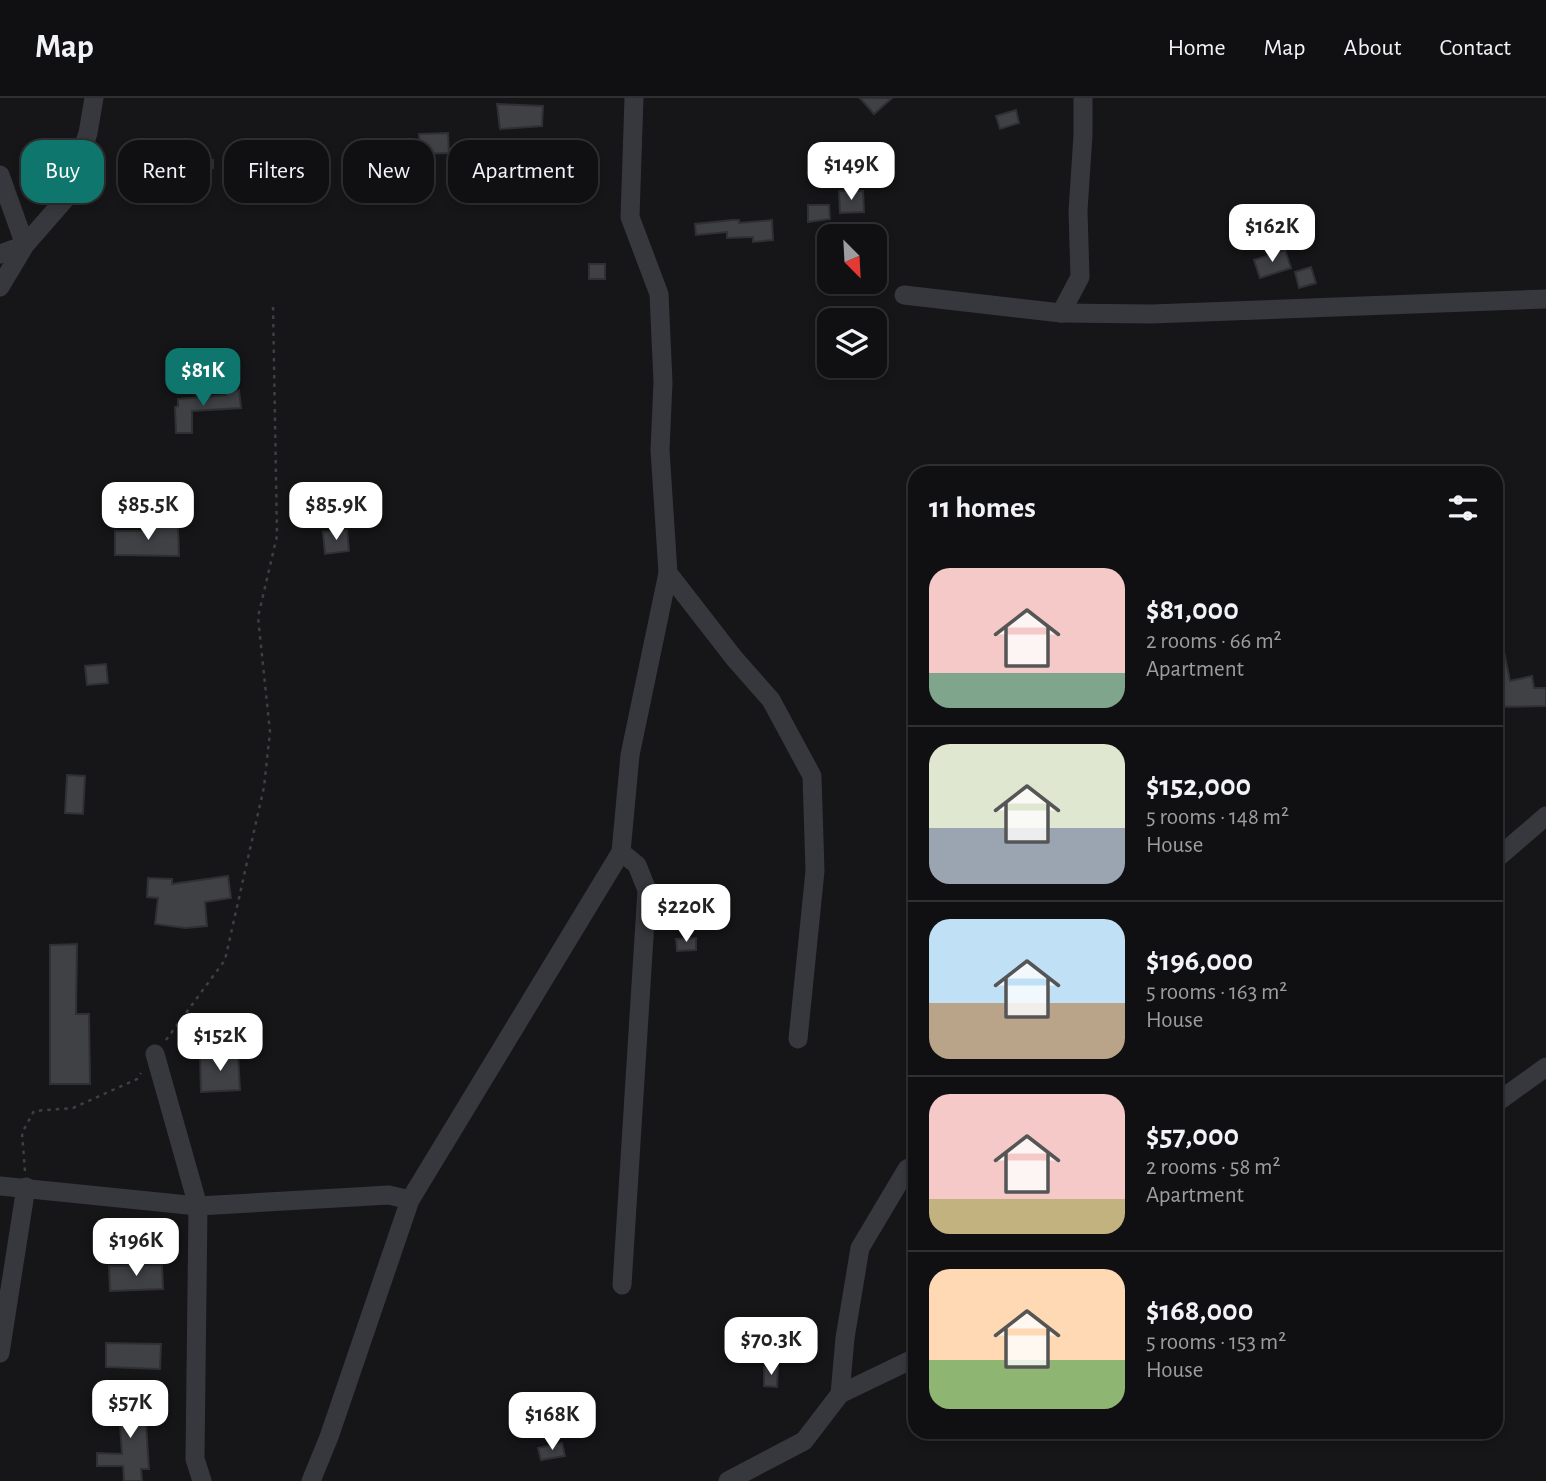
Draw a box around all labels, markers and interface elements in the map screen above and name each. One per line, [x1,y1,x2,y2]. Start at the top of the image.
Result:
text: Map [35,31,94,64]
text: Home [1168,36,1226,60]
text: Map [1264,36,1306,60]
text: About [1344,36,1401,60]
text: Contact [1439,36,1511,60]
chip: Buy [21,140,104,203]
chip: Rent [118,140,210,203]
chip: Filters [224,140,329,203]
chip: New [343,140,434,203]
chip: Apartment [448,140,598,203]
pin: $149K [802,142,900,202]
text: $149K [824,153,878,176]
pin: $162K [1223,204,1321,264]
text: $162K [1245,215,1299,238]
north arrow [817,224,887,294]
map controls [817,224,887,378]
button: layers [817,308,887,378]
pin: $81K [162,348,244,408]
text: $81K [181,359,225,382]
pin: $85.5K [91,482,205,542]
pin: $85.9K [279,482,393,542]
icon: filters [1444,489,1482,527]
text: $85.5K [118,493,178,516]
text: $85.9K [305,493,367,516]
text: 11 homes [929,493,1036,523]
text: $81,000 [1146,595,1239,625]
icon: home [985,596,1069,680]
text: 2 rooms · 66 m² [1146,630,1282,653]
text: Apartment [1146,658,1244,681]
text: $152,000 [1146,771,1251,801]
icon: home [985,772,1069,856]
text: 5 rooms · 148 m² [1146,806,1289,829]
text: House [1146,834,1203,857]
pin: $220K [637,884,735,944]
text: $220K [657,895,715,918]
text: $196,000 [1146,946,1253,976]
icon: home [985,947,1069,1031]
text: 5 rooms · 163 m² [1146,981,1287,1004]
text: House [1146,1009,1203,1032]
pin: $152K [171,1014,269,1073]
text: $152K [194,1024,246,1047]
text: $57,000 [1146,1121,1239,1151]
icon: home [985,1122,1069,1206]
text: 2 rooms · 58 m² [1146,1156,1281,1179]
text: Apartment [1146,1184,1244,1207]
pin: $196K [87,1218,185,1278]
text: $196K [109,1229,163,1252]
text: $168,000 [1146,1296,1253,1326]
icon: home [985,1297,1069,1381]
pin: $70.3K [714,1318,828,1377]
text: $70.3K [741,1328,801,1351]
text: 5 rooms · 153 m² [1146,1331,1286,1354]
text: House [1146,1359,1203,1382]
pin: $57K [89,1380,171,1440]
text: $57K [108,1391,152,1414]
pin: $168K [503,1392,601,1452]
text: $168K [525,1403,579,1426]

